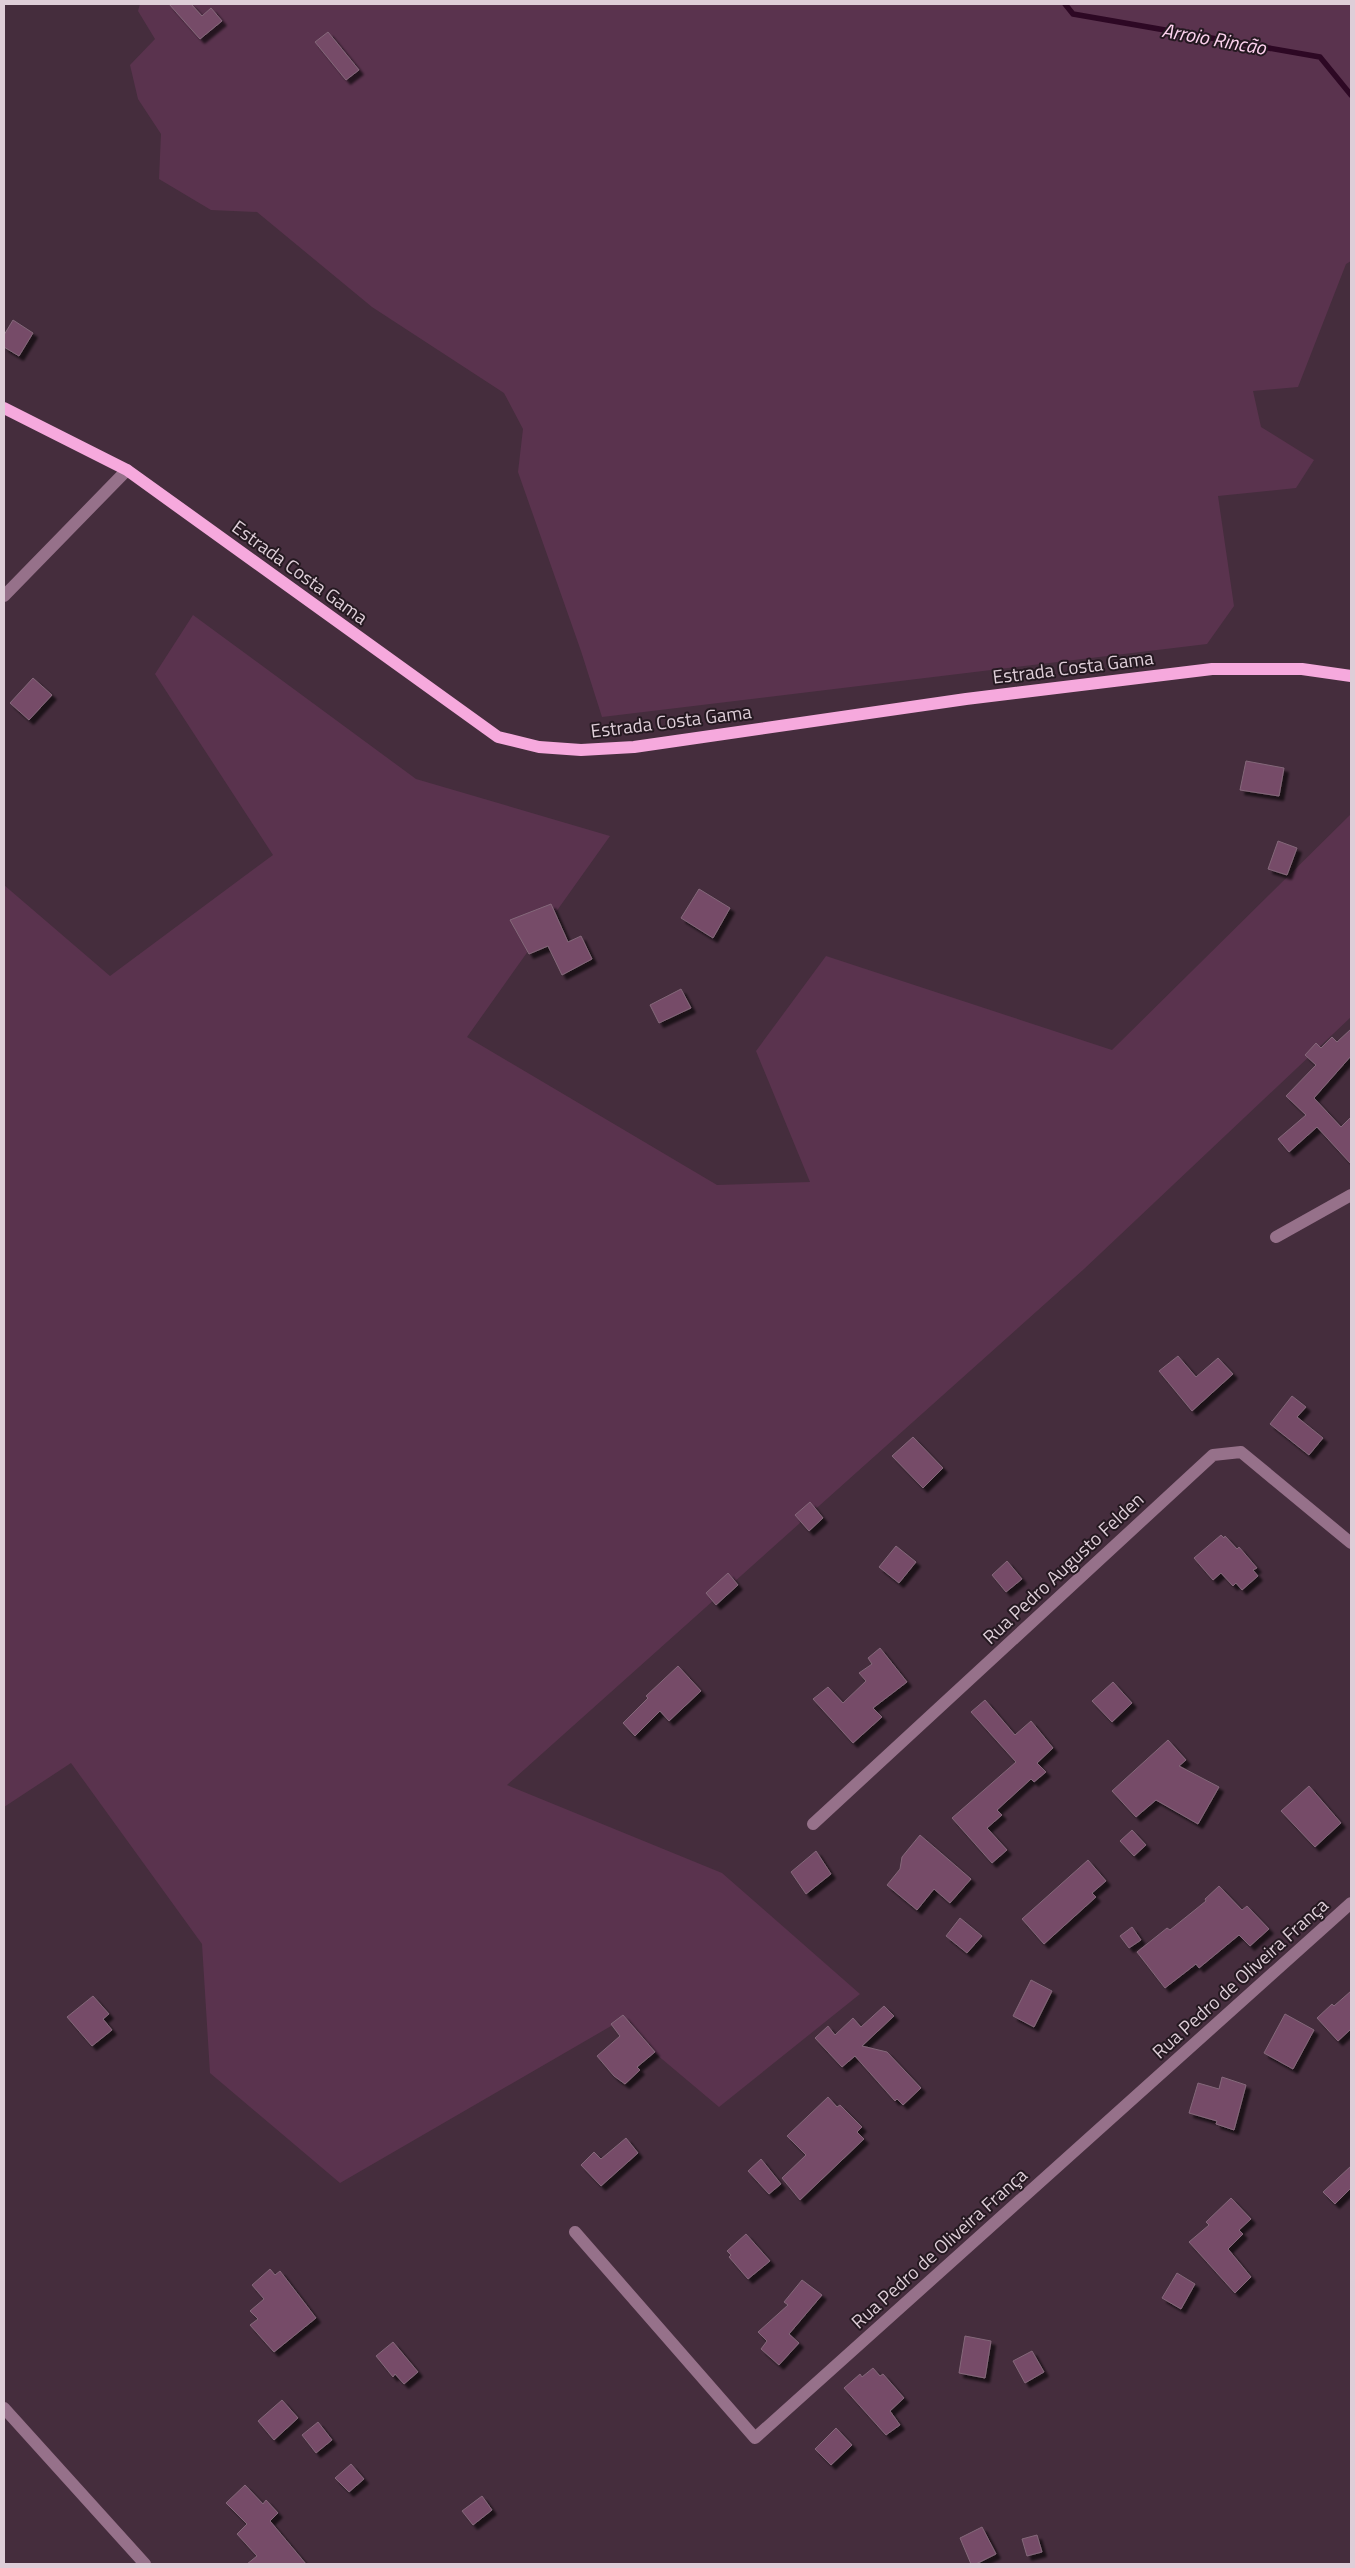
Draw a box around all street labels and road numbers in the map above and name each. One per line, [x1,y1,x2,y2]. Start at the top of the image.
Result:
street label: Estrada Costa Gama [226,512,375,631]
street label: Estrada Costa Gama [991,642,1156,691]
street label: Estrada Costa Gama [589,696,754,745]
street label: Rua Pedro Augusto Felden [975,1485,1150,1650]
street label: Rua Pedro de Oliveira França [1145,1890,1335,2065]
street label: Rua Pedro de Oliveira França [844,2160,1034,2335]

